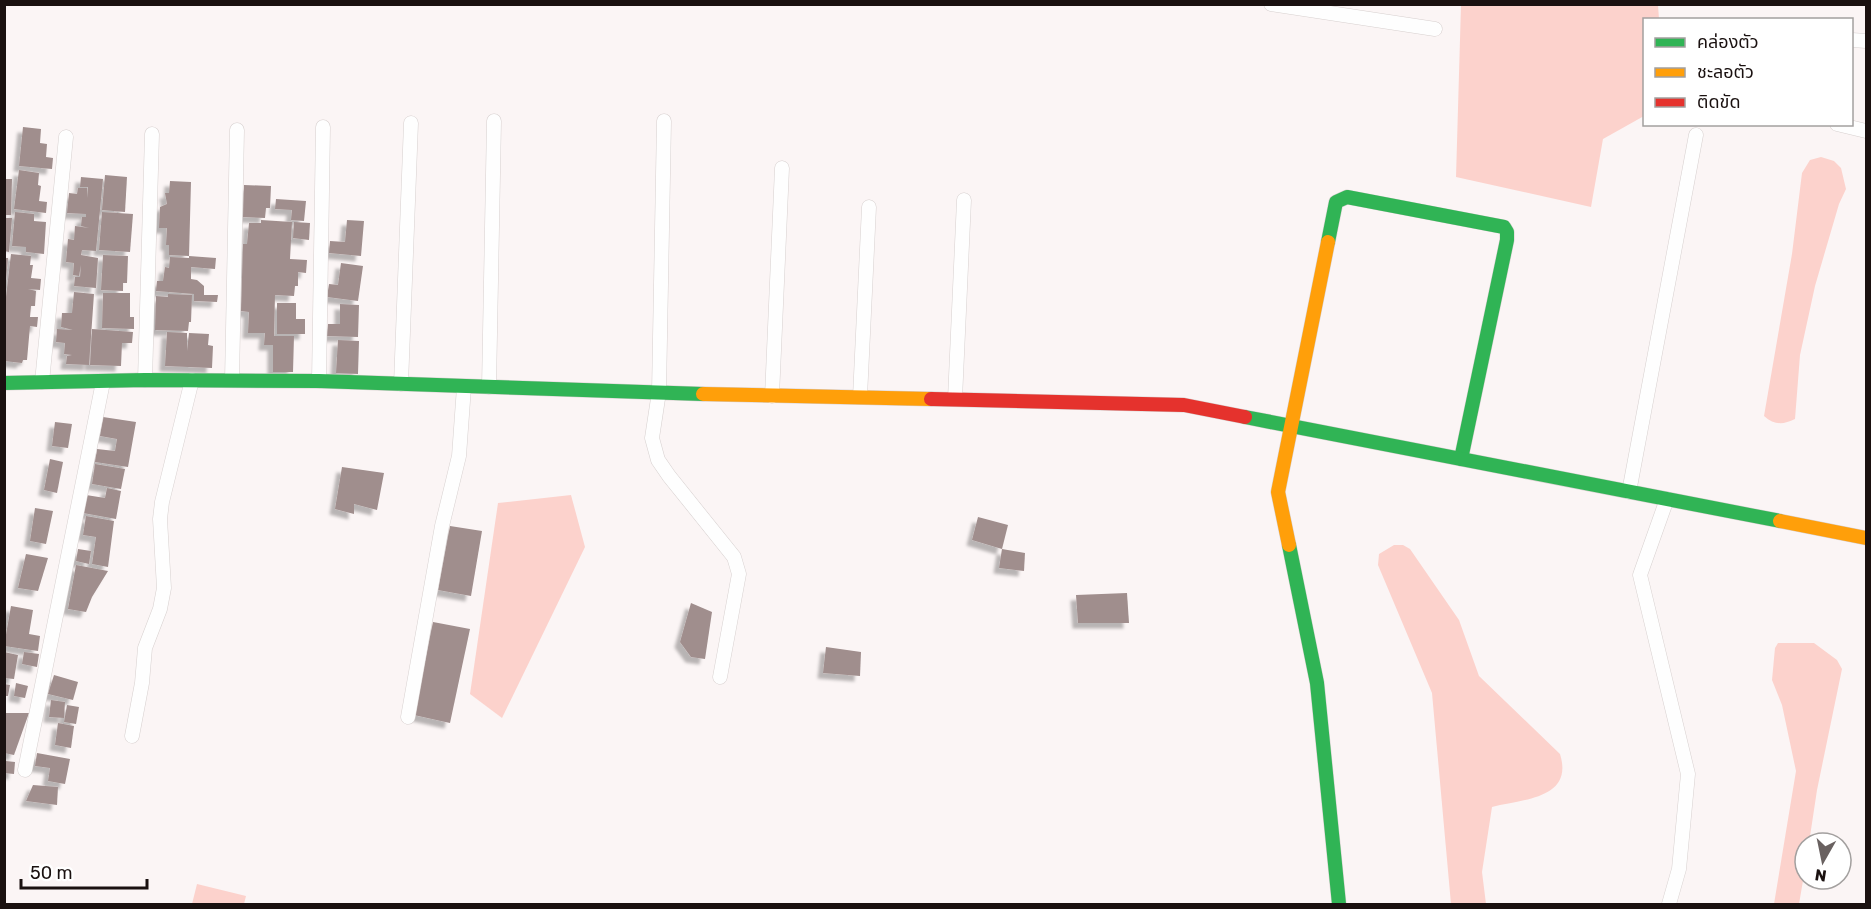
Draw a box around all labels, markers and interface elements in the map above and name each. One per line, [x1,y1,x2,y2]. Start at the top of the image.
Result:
legend [1643,18,1853,126]
text: คล่องตัว [1697,31,1759,53]
text: ชะลอตัว [1697,61,1754,83]
text: ติดขัด [1697,91,1740,113]
north arrow [1793,831,1853,891]
scale bar [21,852,147,890]
text: 50 m [30,862,73,884]
text: N [1814,865,1828,886]

